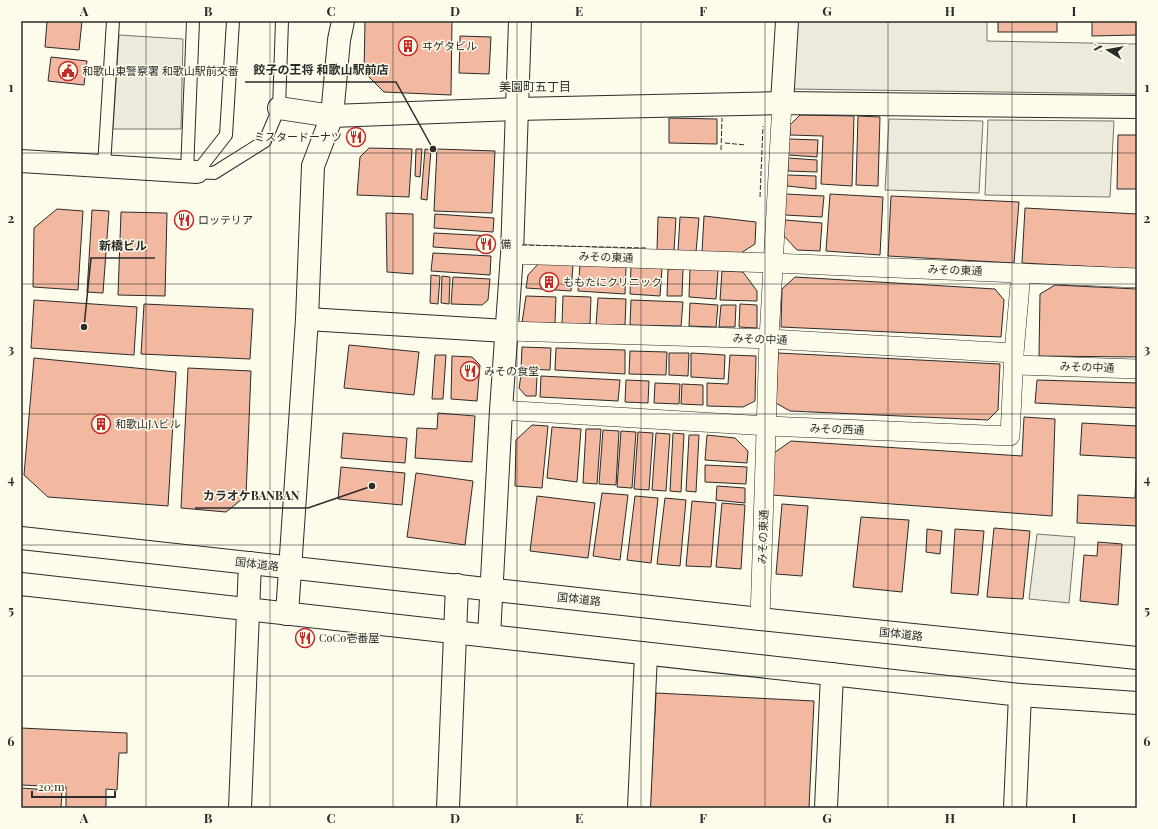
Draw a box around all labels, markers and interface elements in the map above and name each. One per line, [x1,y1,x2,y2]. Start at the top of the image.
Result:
text: A [79,2,89,19]
text: B [204,2,213,19]
text: C [326,2,336,19]
text: D [450,2,460,19]
text: E [575,2,583,19]
text: F [699,2,707,19]
text: G [822,2,832,19]
text: H [945,2,955,19]
text: I [1072,2,1077,19]
north arrow [1088,30,1128,70]
building icon: ヰゲタビル [397,35,419,57]
place label: ヰゲタビル [422,38,477,53]
text: N [1090,43,1106,53]
callout: 餃子の王将 和歌山駅前店 [245,58,396,82]
public building icon: 和歌山東警察署 和歌山駅前交番 [57,60,79,82]
text: 餃子の王将 和歌山駅前店 [253,61,388,77]
place label: 和歌山東警察署 和歌山駅前交番 [82,63,239,78]
text: 1 [9,78,14,95]
district label: 美園町五丁目 [499,78,571,94]
text: 1 [1145,78,1150,95]
restaurant icon: ミスタードーナツ [345,126,367,148]
place label: ミスタードーナツ [254,129,342,144]
text: 2 [8,209,15,226]
restaurant icon: ロッテリア [173,209,195,231]
text: 2 [1144,209,1151,226]
place label: ロッテリア [198,212,253,227]
restaurant icon: 備 [475,233,497,255]
callout: 新橋ビル [91,234,155,258]
place label: 備 [500,236,511,251]
text: 新橋ビル [99,237,147,253]
street label: みその東通 [578,248,634,265]
street label: みその東通 [927,261,983,278]
building icon: ももたにクリニック [538,271,560,293]
place label: ももたにクリニック [563,274,662,289]
street label: みその中通 [732,330,788,347]
text: 3 [8,340,14,357]
text: 3 [1144,340,1150,357]
street label: みその中通 [1059,358,1115,375]
restaurant icon: みその食堂 [459,360,481,382]
place label: みその食堂 [484,363,539,378]
building icon: 和歌山JAビル [90,413,112,435]
place label: 和歌山JAビル [115,416,180,431]
street label: みその西通 [809,420,865,437]
text: 4 [8,470,15,487]
text: 4 [1144,470,1151,487]
callout: カラオケBANBAN [195,484,308,508]
text: カラオケBANBAN [203,487,300,503]
street label: みその東通 [754,509,771,565]
street label: 国体道路 [234,553,280,574]
street label: 国体道路 [556,589,602,608]
text: 5 [8,601,14,618]
text: 5 [1144,601,1150,618]
street label: 国体道路 [878,624,924,643]
restaurant icon: CoCo壱番屋 [294,627,316,649]
place label: CoCo壱番屋 [319,630,379,645]
text: 6 [7,732,15,749]
text: 6 [1143,732,1151,749]
scale bar [32,773,115,799]
text: 20 m [38,778,65,794]
text: A [79,809,89,826]
text: B [204,809,213,826]
text: C [326,809,336,826]
text: D [450,809,460,826]
text: E [575,809,583,826]
text: F [699,809,707,826]
text: G [822,809,832,826]
text: H [945,809,955,826]
text: I [1072,809,1077,826]

